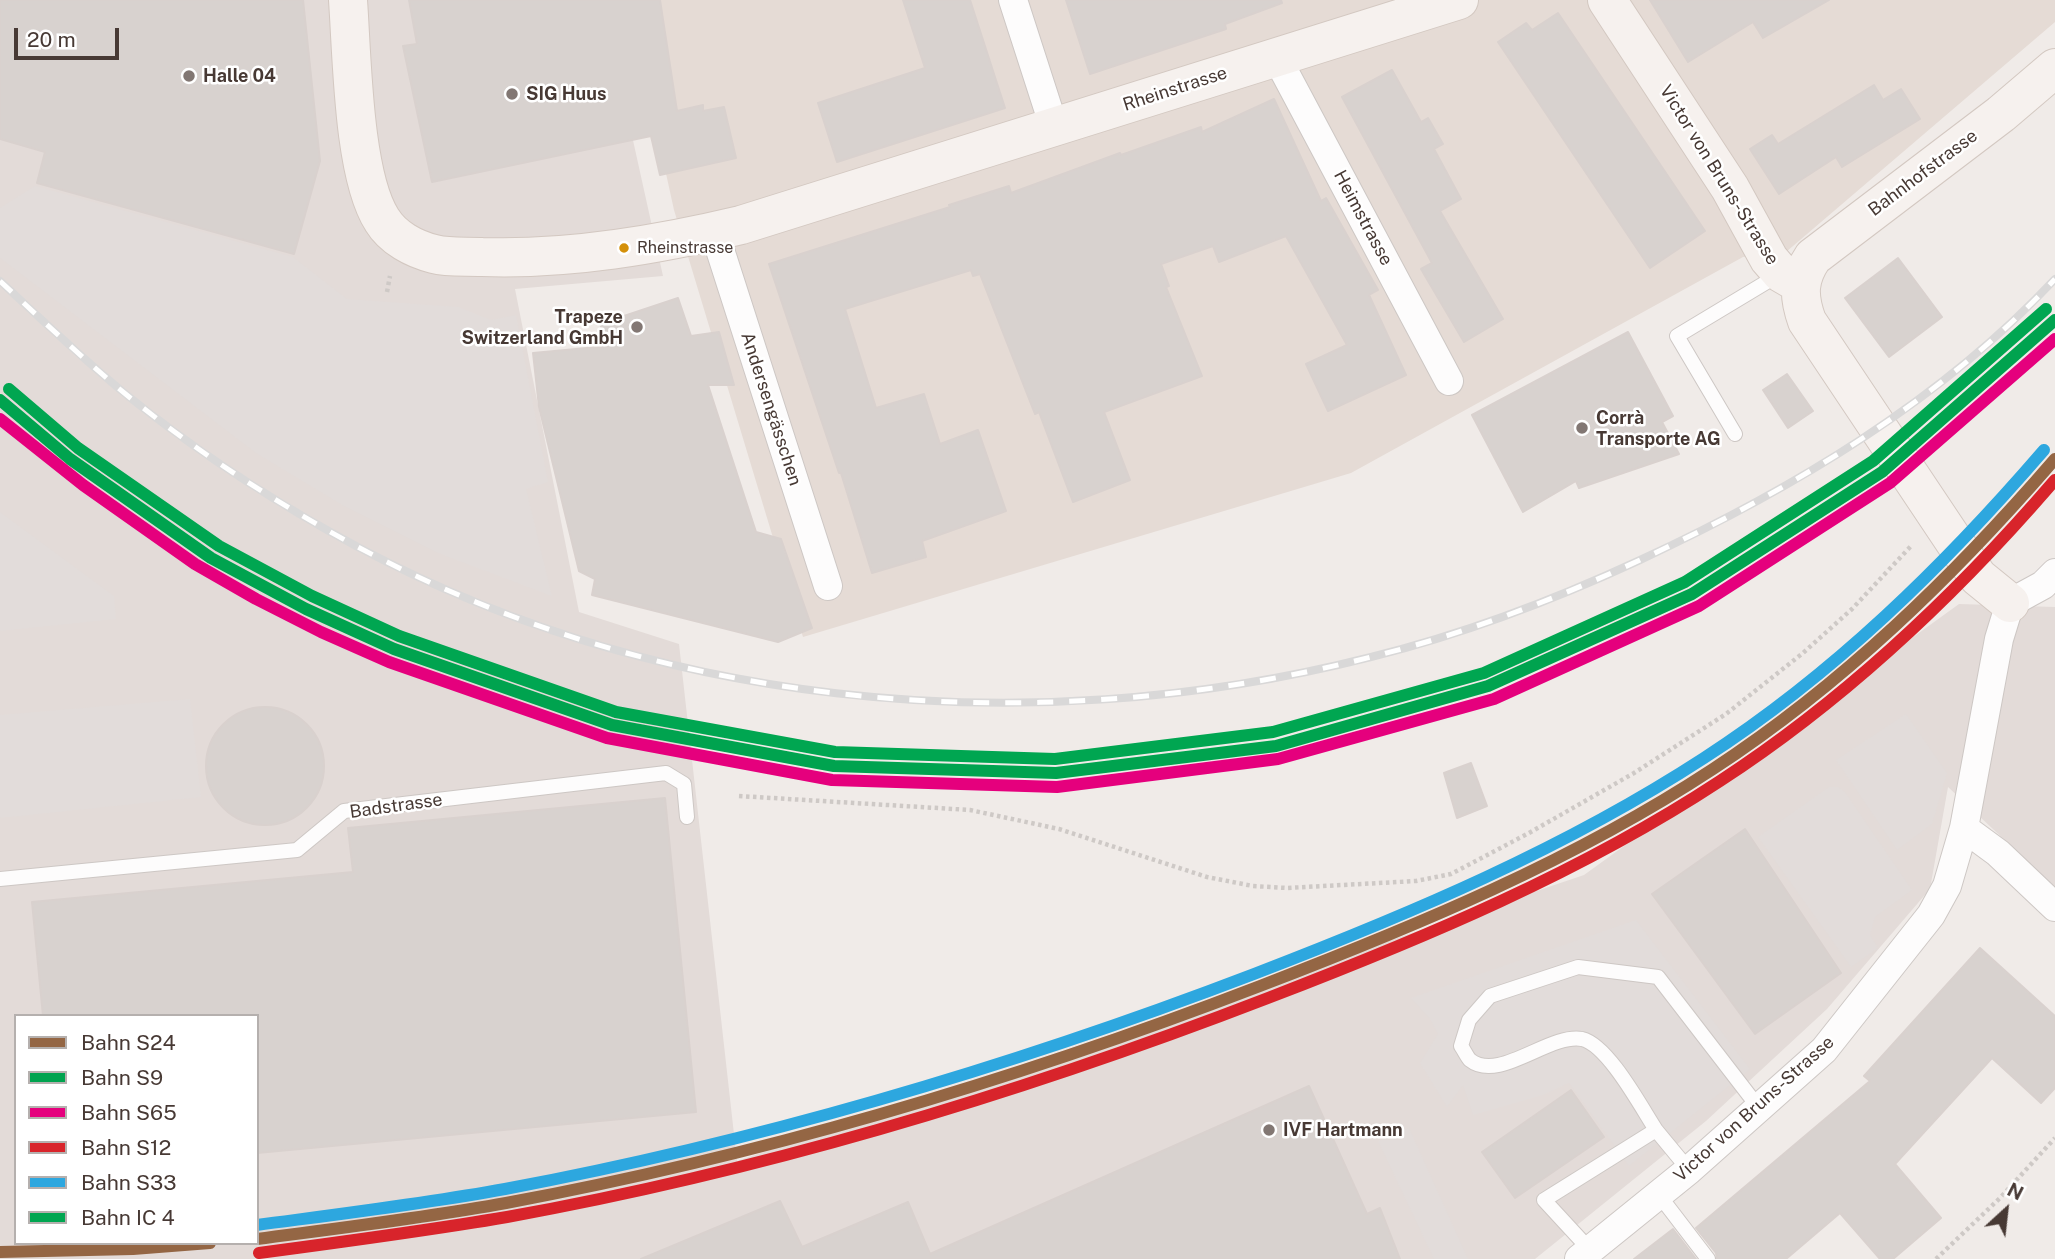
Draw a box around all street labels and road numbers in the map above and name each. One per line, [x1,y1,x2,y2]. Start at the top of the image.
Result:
street label: Rheinstrasse [1120,62,1230,116]
street label: Victor von Bruns-Strasse [1655,81,1783,269]
street label: Bahnhofstrasse [1864,125,1982,221]
street label: Heimstrasse [1329,167,1397,269]
street label: Andersengässchen [736,329,806,489]
street label: Badstrasse [348,789,444,823]
street label: Victor von Bruns-Strasse [1670,1031,1838,1187]

